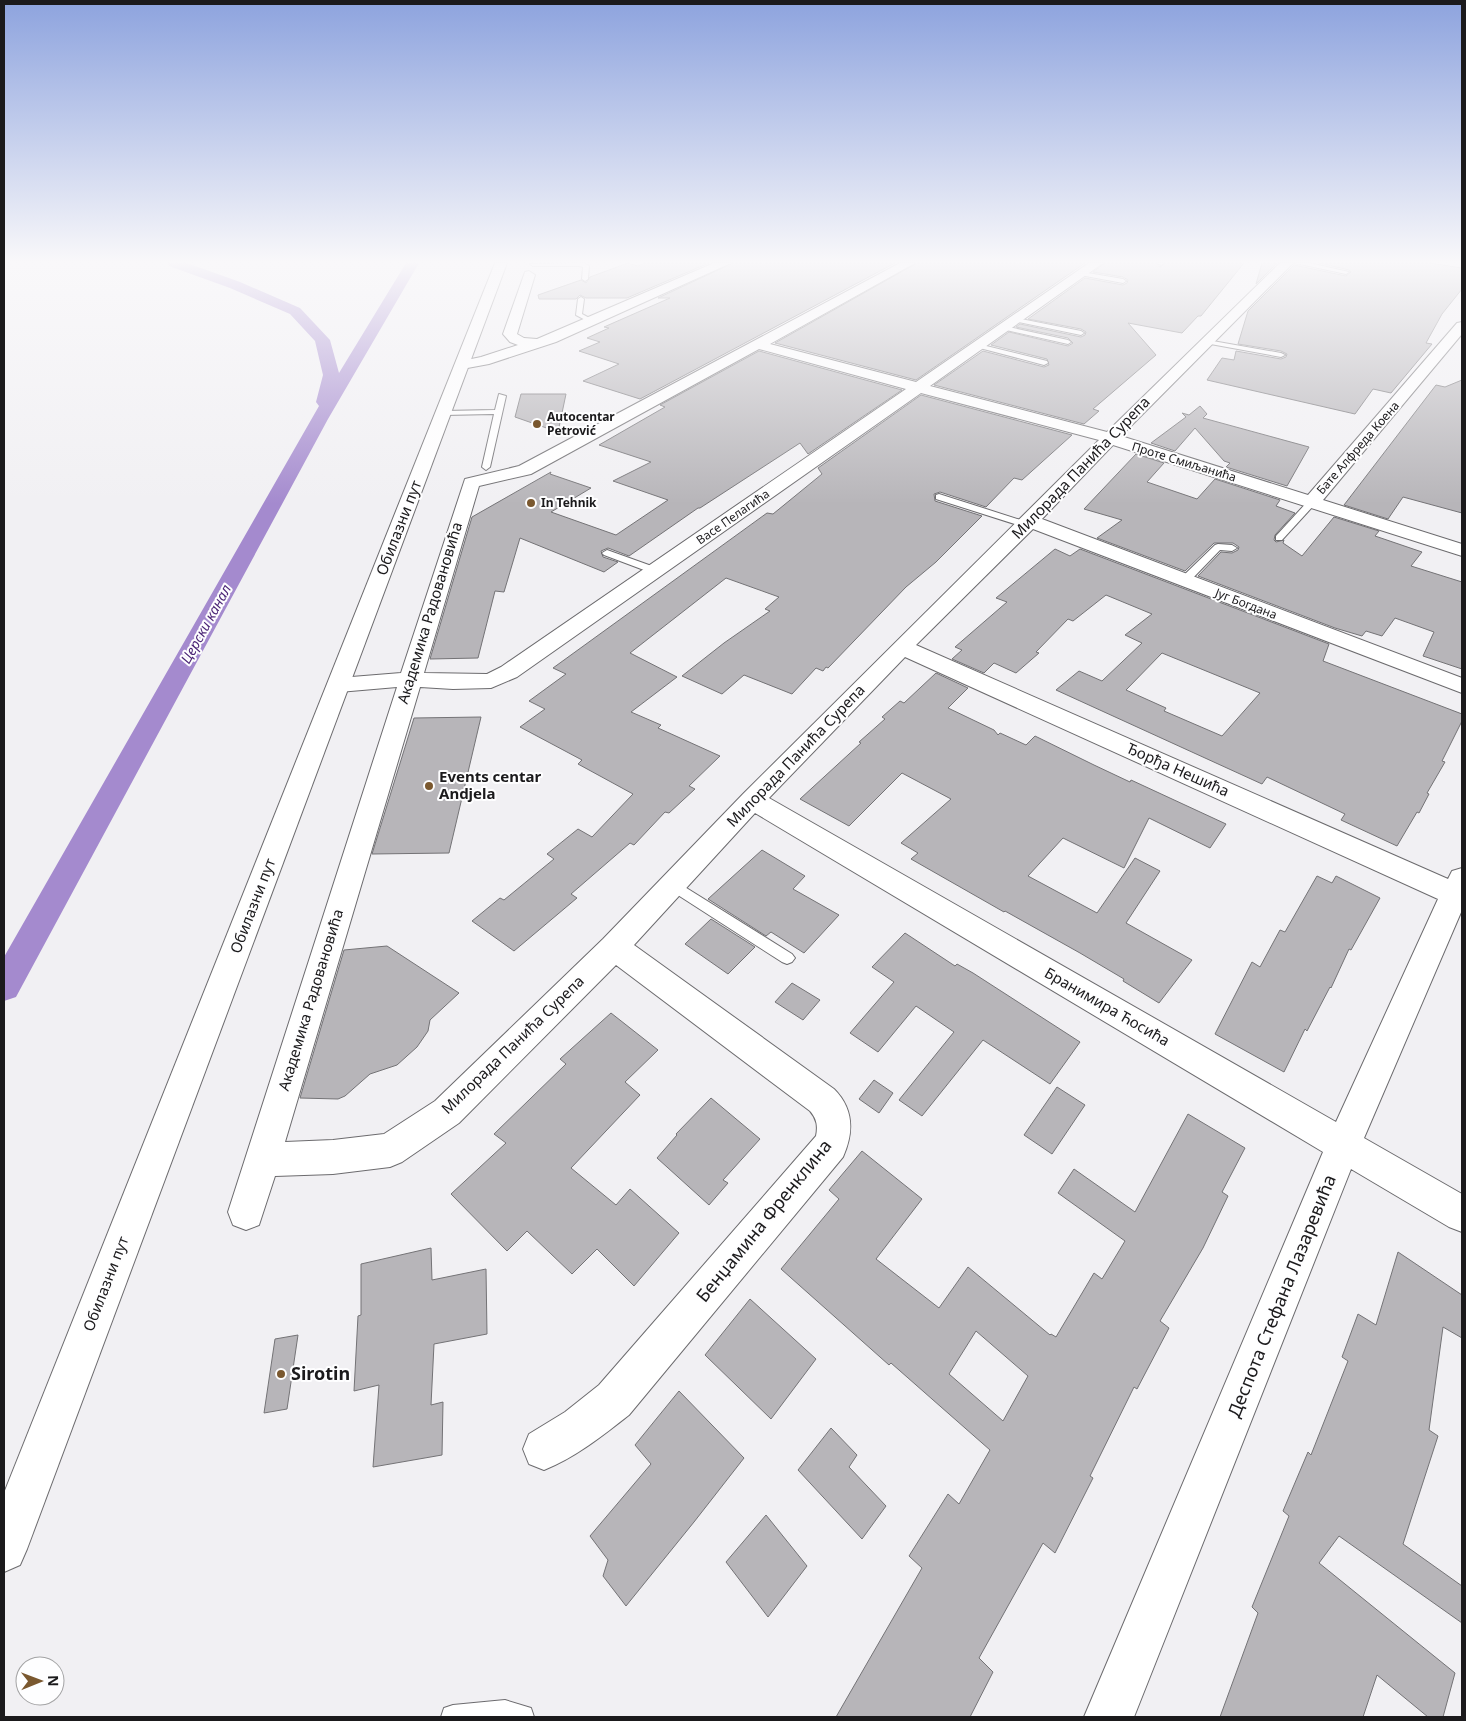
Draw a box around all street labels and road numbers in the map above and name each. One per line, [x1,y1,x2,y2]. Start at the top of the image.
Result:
street label: Милорада Панића Сурепа [1007,392,1154,543]
street label: Бате Алфреда Коена [1312,397,1403,498]
street label: Проте Смиљанића [1130,438,1239,486]
street label: Обилазни пут [371,477,425,578]
street label: Васе Пелагића [693,485,773,548]
street label: Академика Радовановића [392,519,466,706]
street label: Југ Богдана [1212,584,1280,623]
street label: Милорада Панића Сурепа [722,680,869,831]
street label: Ђорђа Нешића [1124,738,1233,801]
street label: Обилазни пут [225,855,279,956]
street label: Академика Радовановића [273,906,347,1093]
street label: Бранимира Ћосића [1041,962,1174,1050]
street label: Милорада Панића Сурепа [437,971,588,1118]
street label: Бенџамина Френклина [690,1134,836,1307]
street label: Деспота Стефана Лазаревића [1221,1171,1341,1421]
street label: Обилазни пут [78,1233,132,1334]

